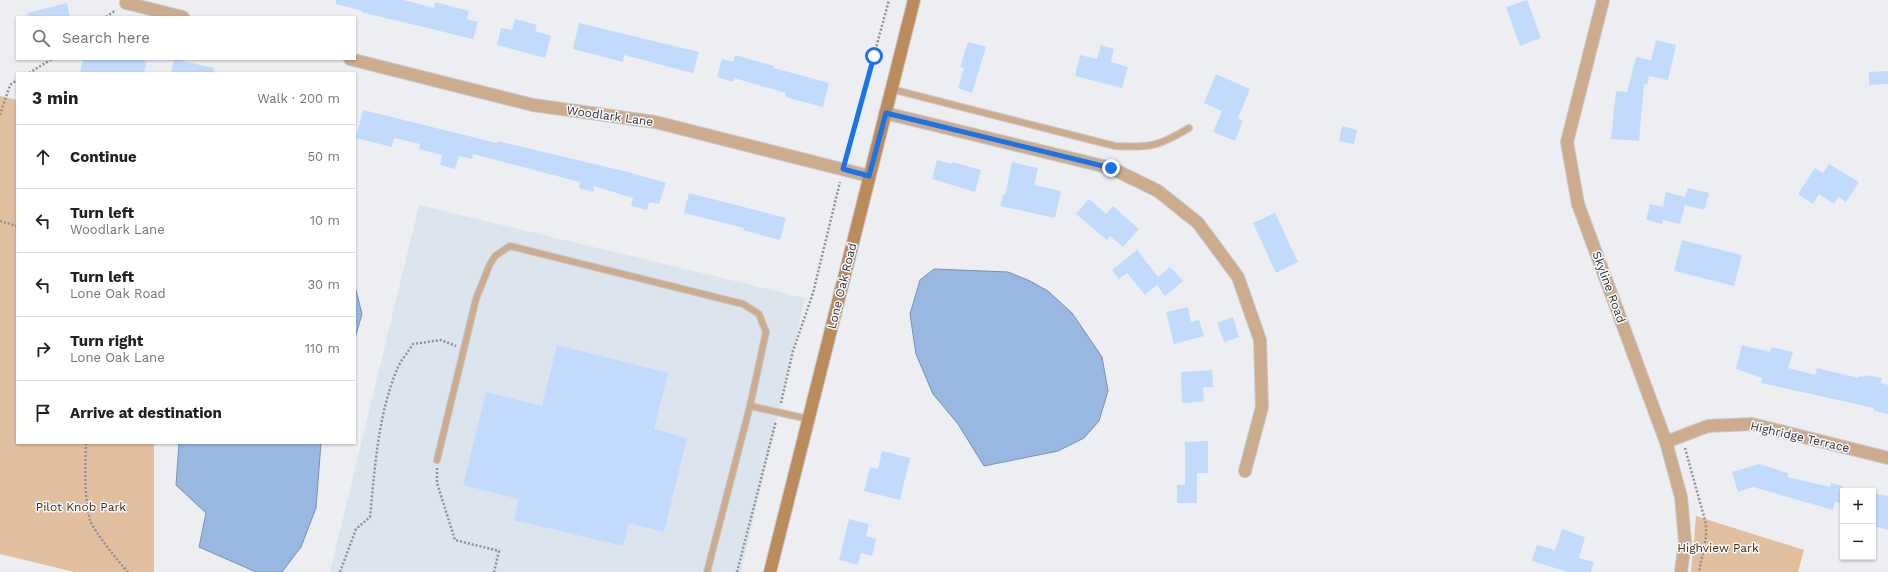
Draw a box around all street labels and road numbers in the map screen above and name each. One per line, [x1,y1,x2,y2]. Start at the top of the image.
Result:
street label: Woodlark Lane [566,103,654,129]
street label: Lone Oak Road [825,241,859,331]
street label: Skyline Road [1590,249,1628,325]
street label: Highridge Terrace [1749,419,1851,455]

